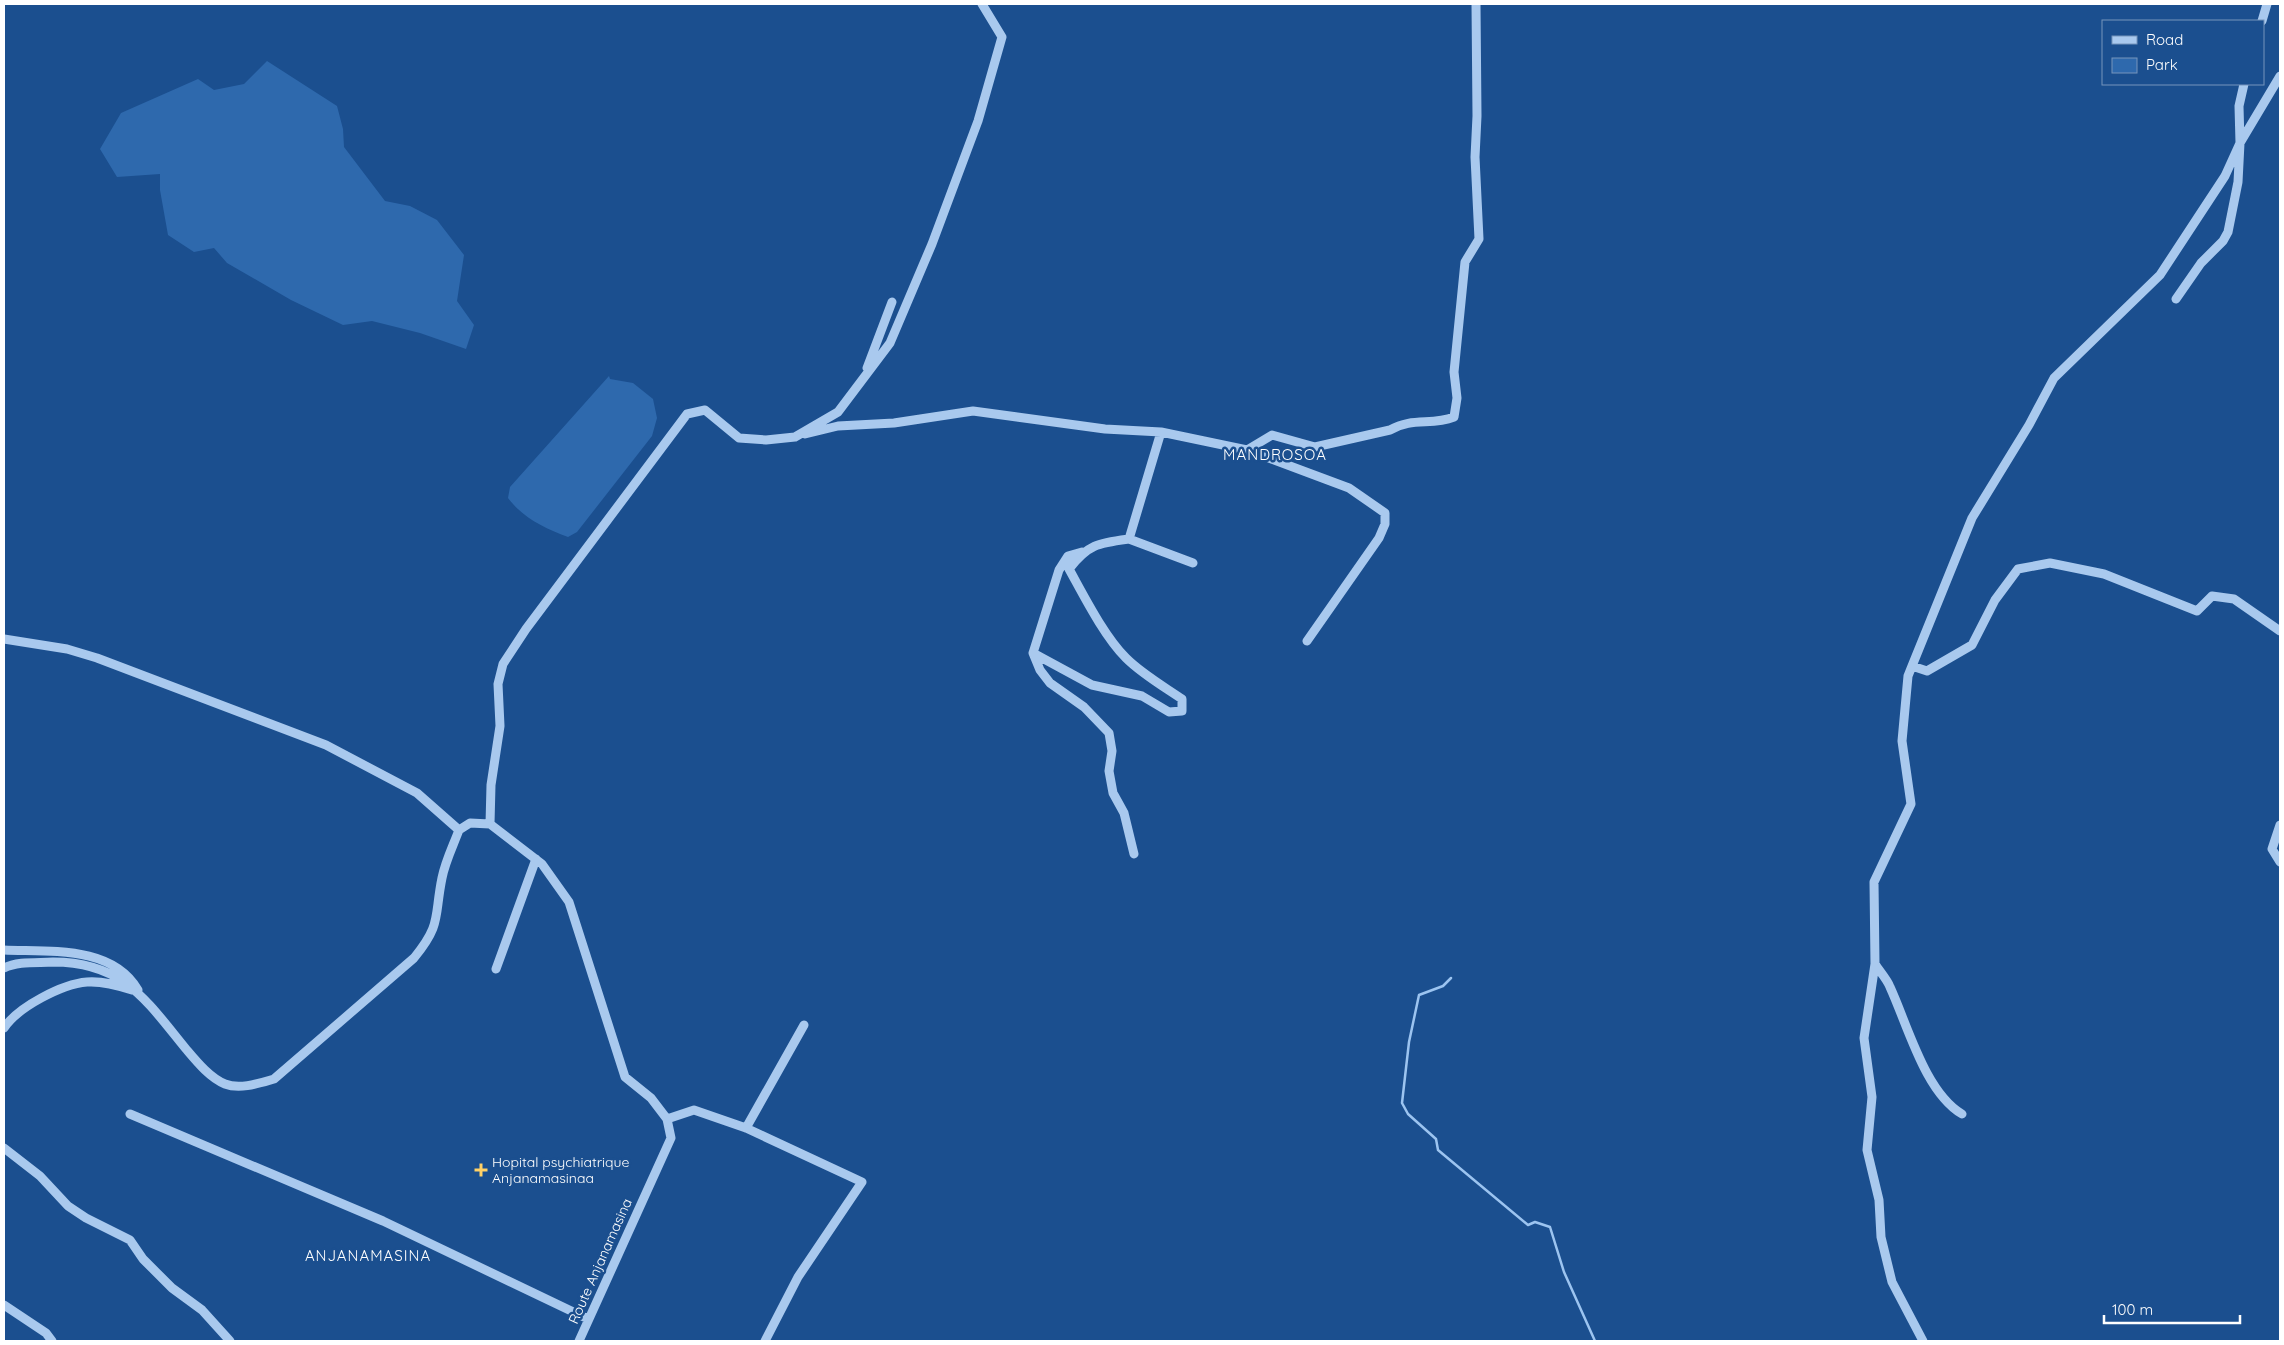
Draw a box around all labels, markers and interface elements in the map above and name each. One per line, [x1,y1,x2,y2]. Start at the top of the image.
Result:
legend [2102,20,2264,85]
text: Road [2146,30,2183,49]
text: Park [2146,55,2178,74]
district label: MANDROSOA [1223,445,1327,464]
place label: Hopital psychiatrique Anjanamasinaa [492,1153,629,1187]
marker: Hopital psychiatrique Anjanamasinaa [474,1163,488,1177]
street label: Route Anjanamasina [564,1195,636,1327]
district label: ANJANAMASINA [305,1246,431,1265]
scale bar [2104,1292,2240,1324]
text: 100 m [2112,1300,2153,1319]

